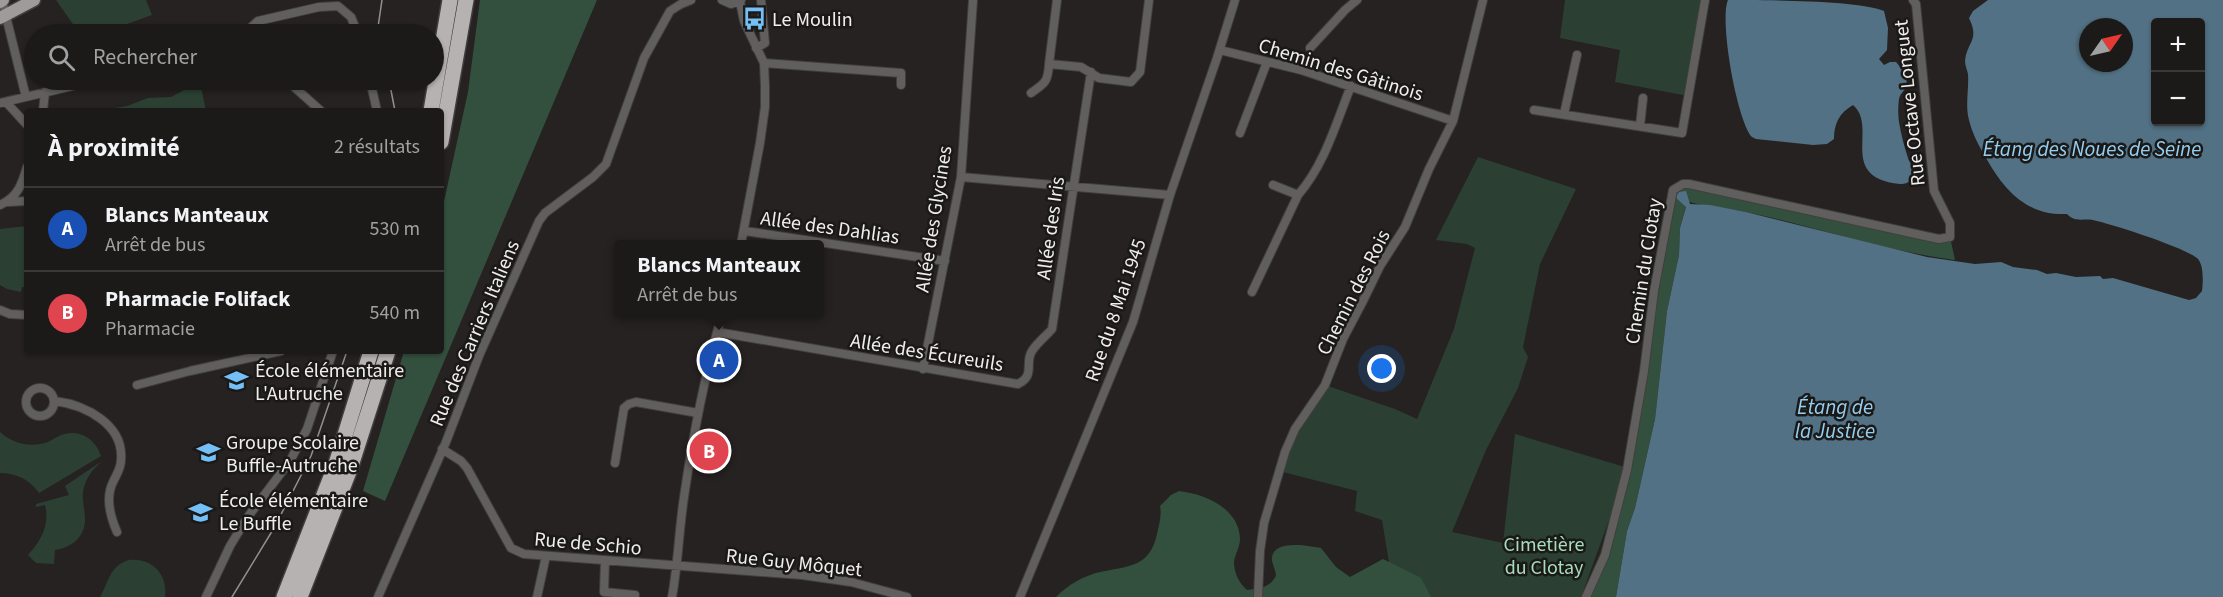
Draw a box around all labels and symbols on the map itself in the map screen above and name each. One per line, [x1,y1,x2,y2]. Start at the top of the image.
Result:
bus stop icon: Le Moulin [741,6,767,32]
place label: Le Moulin [772,6,853,34]
street label: Rue Octave Longuet [1887,18,1933,187]
north arrow [2079,18,2133,72]
street label: Chemin des Gâtinois [1255,32,1427,108]
water label: Étang des Noues de Seine [1983,134,2201,164]
street label: Allée des Glycines [909,144,959,295]
street label: Allée des Iris [1030,175,1072,281]
street label: Chemin du Clotay [1619,196,1669,346]
street label: Allée des Dahlias [759,204,901,252]
street label: Chemin des Rois [1310,225,1398,360]
street label: Rue du 8 Mai 1945 [1078,235,1154,386]
street label: Rue des Carriers Italiens [423,236,527,431]
street label: Allée des Écureuils [848,327,1005,379]
pin: A [700,338,738,382]
your location [1367,354,1396,383]
place label: École élémentaire L'Autruche [255,357,404,408]
school or university icon: École élémentaire L'Autruche [224,368,250,394]
water label: Étang de la Justice [1795,392,1875,446]
pin: B [690,428,728,474]
place label: Groupe Scolaire Buffle-Autruche [226,429,359,480]
school or university icon: Groupe Scolaire Buffle-Autruche [195,440,221,466]
place label: École élémentaire Le Buffle [219,487,368,538]
school or university icon: École élémentaire Le Buffle [188,499,214,525]
street label: Rue de Schio [533,525,643,563]
park label: Cimetière du Clotay [1504,531,1585,582]
street label: Rue Guy Môquet [725,542,864,584]

